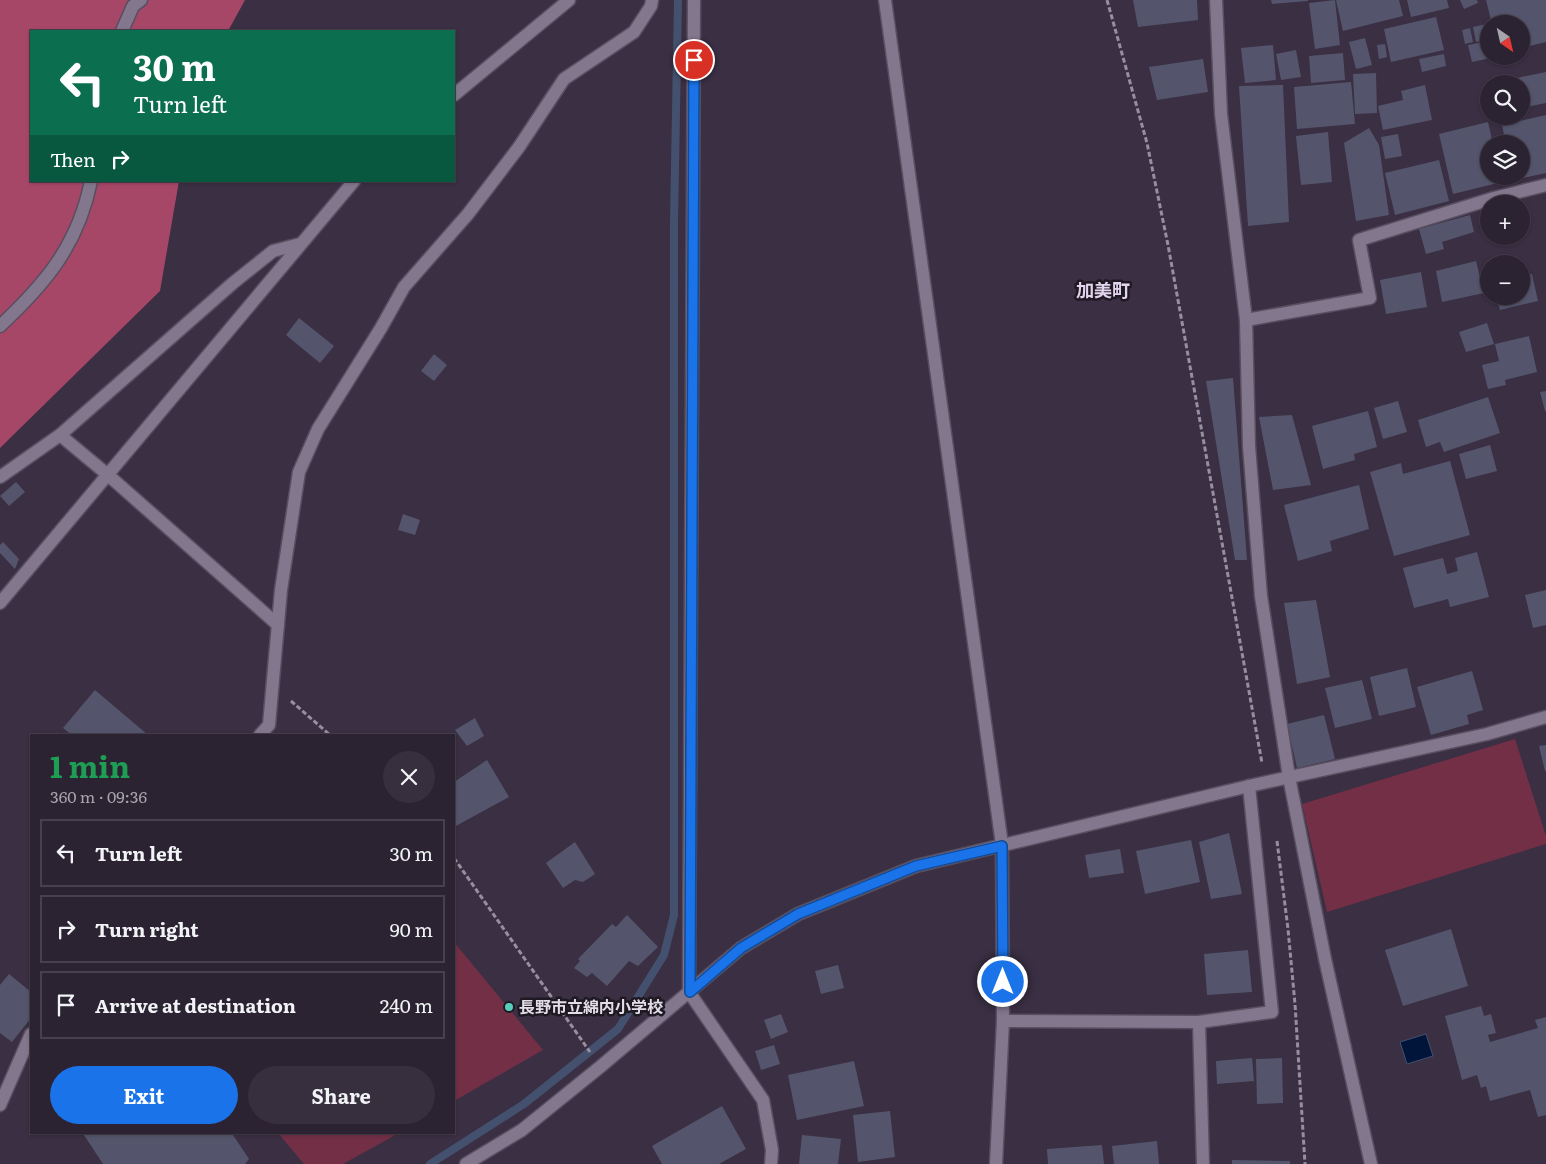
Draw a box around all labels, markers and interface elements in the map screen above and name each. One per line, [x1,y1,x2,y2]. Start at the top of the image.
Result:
north arrow [1480,15,1530,65]
map controls [1480,15,1530,305]
pin [673,39,715,81]
text: 30 m [133,40,216,92]
icon: arrive [680,46,708,74]
icon: left [50,50,115,115]
button: search [1480,75,1530,125]
text: Turn left [133,87,227,120]
button: layers [1480,135,1530,185]
text: Then [50,145,96,173]
icon: right [106,145,134,173]
button: + [1480,195,1530,245]
button: − [1480,255,1530,305]
district label: 加美町 [1076,276,1130,303]
text: 1 min [50,743,130,787]
button: close [383,751,435,803]
text: 360 m · 09:36 [50,784,147,808]
icon: left [52,839,80,867]
text: Turn left [95,839,182,867]
text: 30 m [389,839,433,867]
icon: right [52,915,80,943]
text: Turn right [95,915,199,943]
text: 90 m [390,915,433,943]
position arrow [976,955,1028,1007]
icon: arrive [52,991,80,1019]
text: Arrive at destination [95,991,296,1019]
text: 240 m [380,991,433,1019]
place label: 長野市立綿内小学校 [519,994,663,1018]
marker: 長野市立綿内小学校 [503,1001,515,1013]
button: Exit [50,1066,238,1124]
button: Share [248,1066,435,1124]

